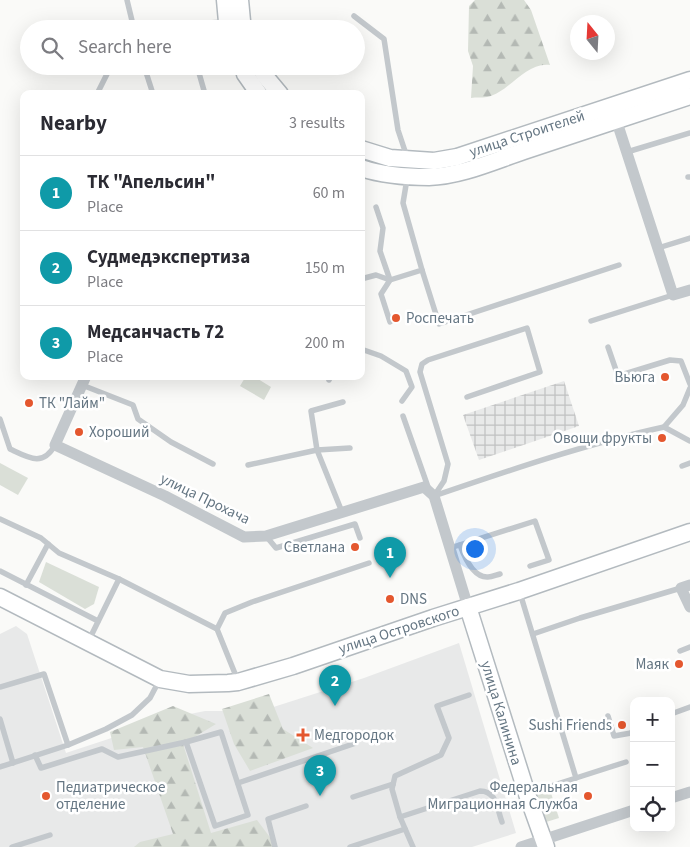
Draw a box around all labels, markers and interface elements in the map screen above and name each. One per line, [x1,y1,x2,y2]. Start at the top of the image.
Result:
north arrow [570,15,615,60]
search box [20,20,365,75]
icon: search [38,34,66,62]
text: Search here [78,34,172,61]
street label: улица Строителей [467,105,587,163]
text: Nearby [40,108,107,138]
text: 3 results [289,112,345,134]
text: ТК "Апельсин" [87,169,215,196]
text: 1 [52,182,60,204]
text: 60 m [313,182,345,204]
text: Place [87,196,123,218]
text: Судмедэкспертиза [87,244,250,271]
text: 2 [52,257,60,279]
text: 150 m [305,257,345,279]
text: Place [87,271,123,293]
place label: Роспечать [406,308,474,329]
marker: Роспечать [390,312,402,324]
text: Медсанчасть 72 [87,319,224,346]
text: 3 [52,332,60,354]
text: 200 m [305,332,345,354]
text: Place [87,346,123,368]
place label: Вьюга [615,367,655,388]
marker: Вьюга [659,371,671,383]
place label: ТК "Лайм" [39,393,105,414]
marker: ТК "Лайм" [23,397,35,409]
place label: Хороший [89,422,149,443]
marker: Хороший [73,426,85,438]
place label: Овощи фрукты [553,428,652,449]
marker: Овощи фрукты [656,432,668,444]
street label: улица Прохача [157,468,253,530]
your location [462,536,488,562]
place label: Светлана [284,537,345,558]
pin: 1 [374,537,406,578]
marker: Светлана [349,541,361,553]
place label: DNS [400,589,427,610]
marker: DNS [384,593,396,605]
street label: улица Островского [336,601,462,659]
place label: Маяк [635,654,670,675]
street label: улица Калинина [475,658,527,768]
marker: Маяк [673,658,685,670]
pin: 2 [319,665,351,706]
map controls [630,697,675,832]
button: + [630,697,675,742]
place label: Sushi Friends [528,715,612,736]
marker: Sushi Friends [616,719,628,731]
place label: Медгородок [314,725,395,746]
marker: Медгородок [296,728,310,742]
button: − [630,742,675,787]
pin: 3 [304,755,336,796]
place label: Педиатрическое отделение [56,777,165,815]
place label: Федеральная Миграционная Служба [427,777,578,815]
button: locate [630,787,675,832]
marker: Педиатрическое отделение [40,790,52,802]
marker: Федеральная Миграционная Служба [582,790,594,802]

